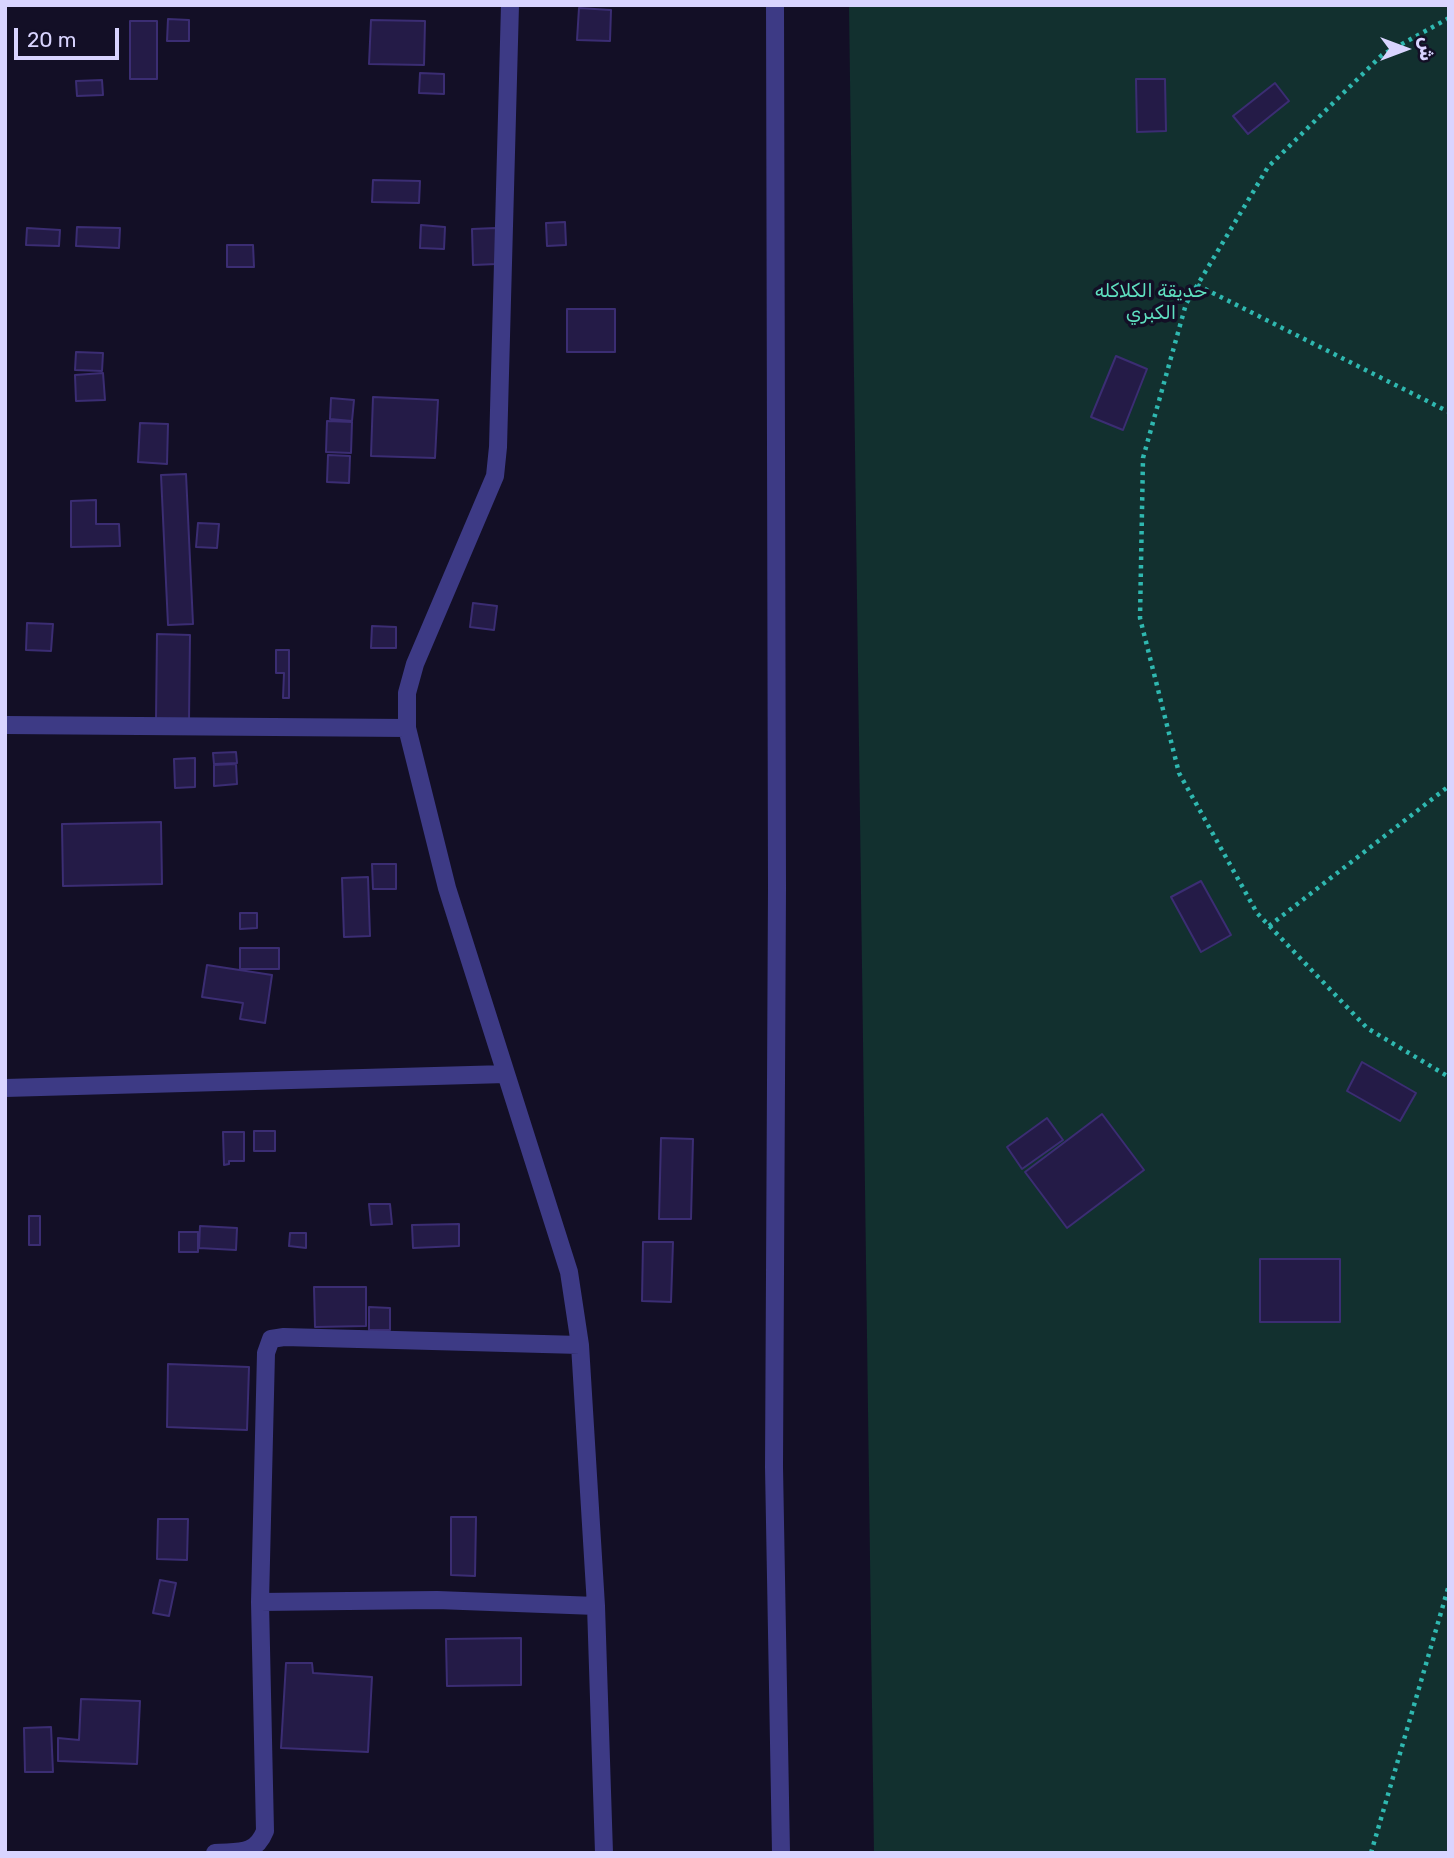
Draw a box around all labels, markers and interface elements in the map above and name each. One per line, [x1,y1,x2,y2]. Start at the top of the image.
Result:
scale bar [18,14,122,58]
north arrow [1370,14,1440,84]
text: 20 m [27,27,76,52]
text: ش [1415,37,1438,61]
park label: حديقة الكلاكله الكبري [1095,281,1207,325]

